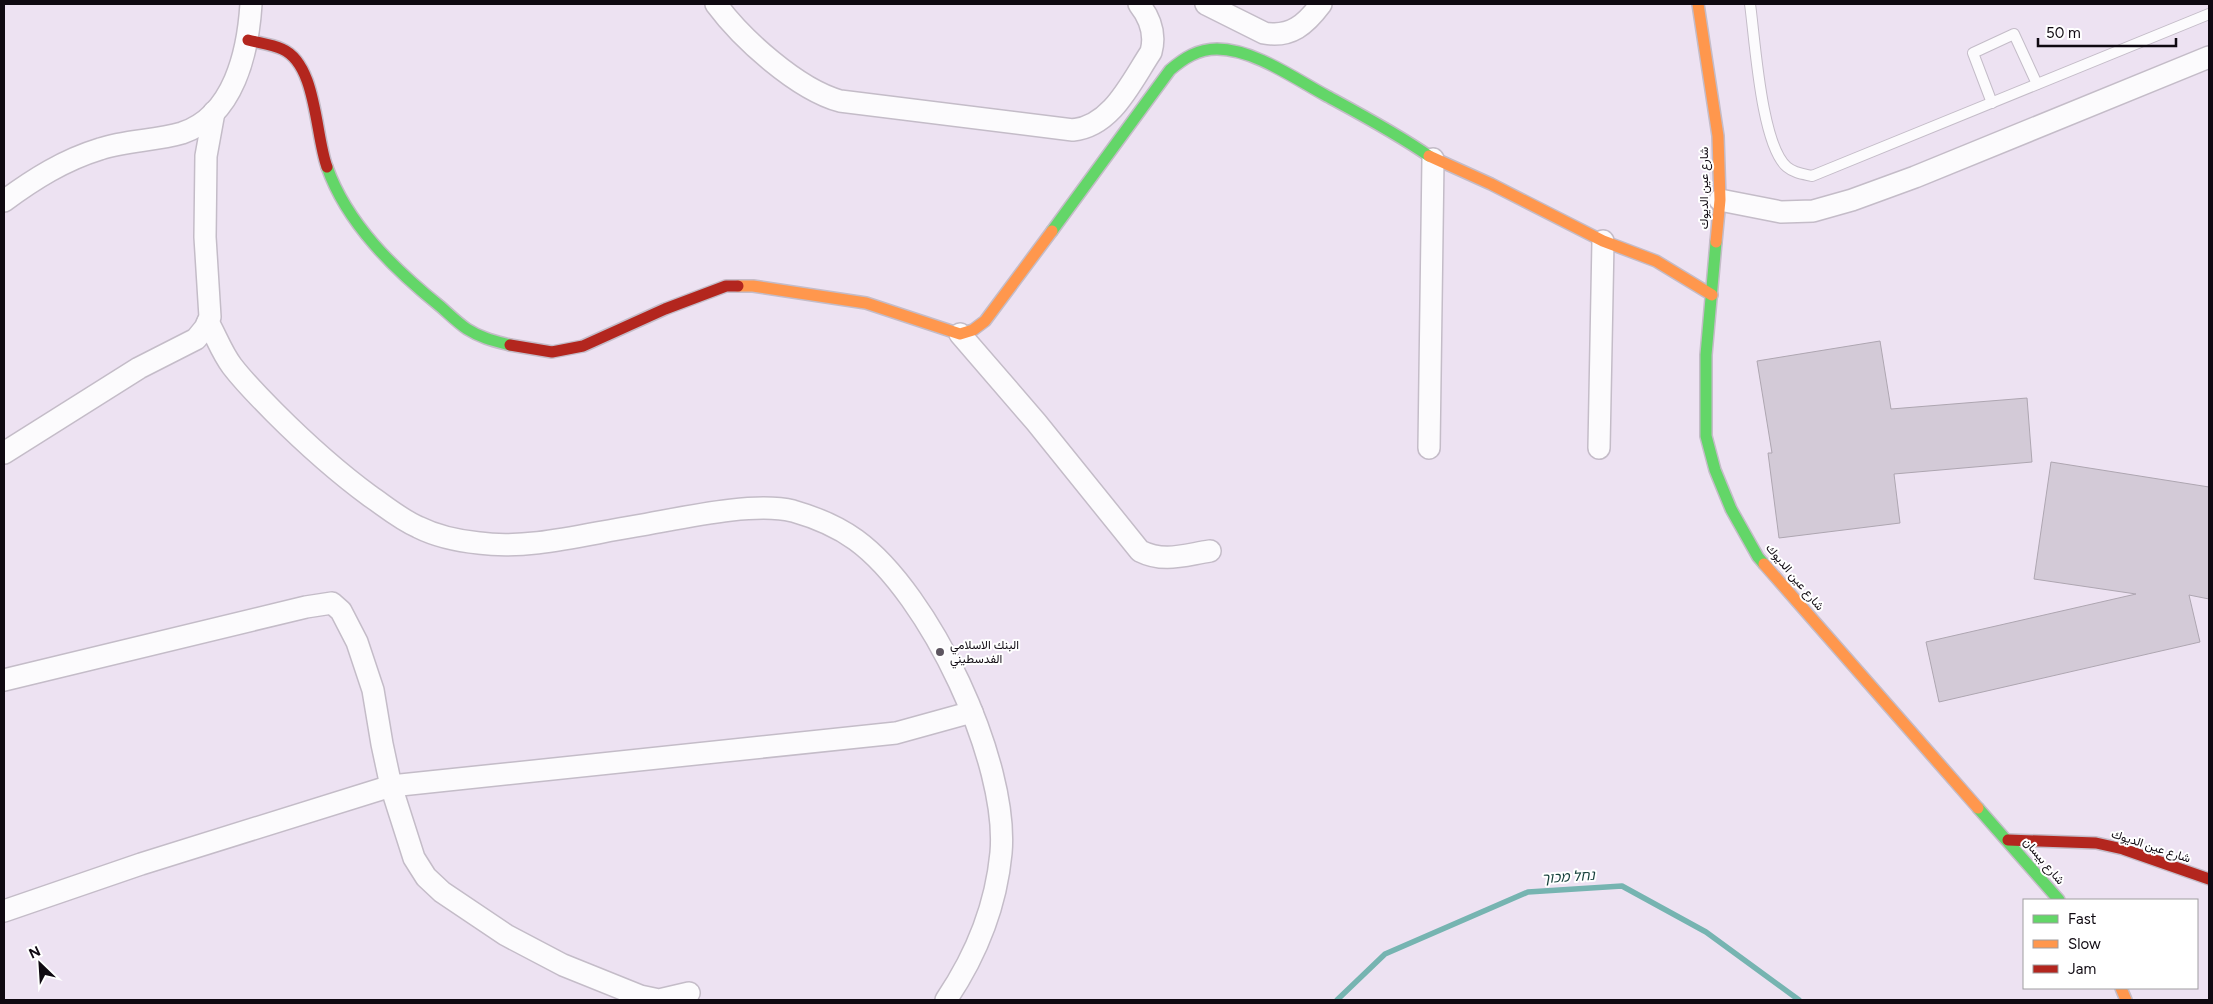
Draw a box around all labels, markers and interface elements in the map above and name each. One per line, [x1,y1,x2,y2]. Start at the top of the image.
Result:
scale bar [2038,15,2176,47]
text: 50 m [2046,24,2081,42]
street label: شارع عين الديوك [1697,147,1713,229]
street label: شارع عين الديوك [1762,541,1827,614]
place label: البنك الاسلامي الفدسطيني [950,638,1019,669]
marker: البنك الاسلامي الفدسطيني [934,646,946,658]
street label: شارع عين الديوك [2109,827,2192,867]
street label: شارع بيسان [2019,835,2067,888]
water label: נחל מכוך [1541,867,1597,887]
legend [2023,899,2198,989]
text: Fast [2068,910,2097,928]
text: Slow [2068,935,2101,953]
north arrow [15,939,65,989]
text: N [26,943,43,963]
text: Jam [2068,960,2096,978]

